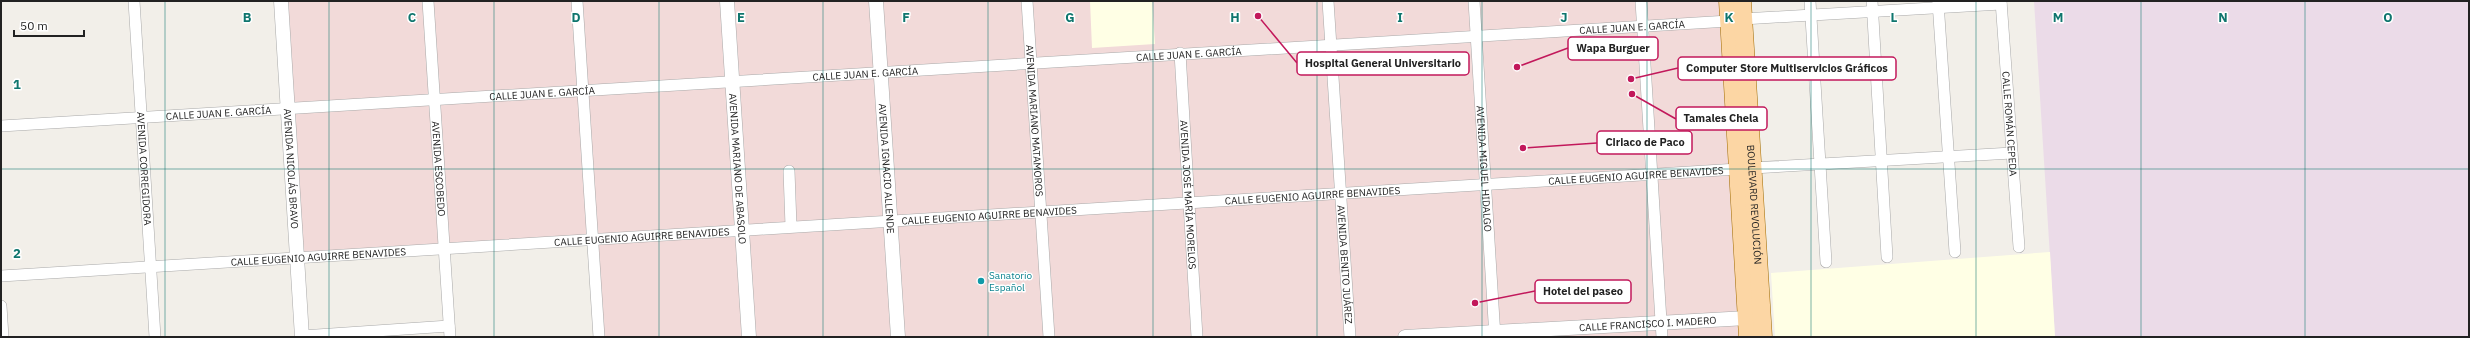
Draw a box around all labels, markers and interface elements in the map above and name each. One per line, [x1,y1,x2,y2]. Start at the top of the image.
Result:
text: B [243,9,252,26]
text: C [408,9,417,26]
text: D [571,9,581,26]
text: E [737,9,745,26]
text: F [902,9,910,26]
text: G [1065,9,1075,26]
text: H [1230,9,1240,26]
text: I [1397,9,1403,26]
text: J [1560,9,1568,26]
text: K [1724,9,1734,26]
text: L [1891,9,1898,26]
text: M [2053,9,2063,26]
text: N [2218,9,2228,26]
text: O [2383,9,2393,26]
scale bar [14,12,84,38]
street label: CALLE JUAN E. GARCÍA [1579,17,1686,37]
text: 50 m [20,18,48,33]
callout: Wapa Burguer [1568,37,1658,60]
text: Wapa Burguer [1576,41,1650,55]
street label: AVENIDA MARIANO MATAMOROS [1023,44,1046,197]
street label: CALLE JUAN E. GARCÍA [1136,44,1243,64]
callout: Hospital General Universitario [1297,52,1469,75]
text: Hospital General Universitario [1305,56,1461,70]
callout: Computer Store Multiservicios Gráficos [1678,57,1896,80]
text: Computer Store Multiservicios Gráficos [1686,61,1888,75]
street label: CALLE JUAN E. GARCÍA [812,64,919,83]
street label: CALLE ROMÁN CEPEDA [2000,71,2020,177]
text: 1 [13,76,21,93]
street label: CALLE JUAN E. GARCÍA [489,83,596,103]
street label: AVENIDA MARIANO DE ABASOLO [727,93,749,245]
street label: CALLE JUAN E. GARCÍA [165,103,272,122]
street label: AVENIDA IGNACIO ALLENDE [876,103,898,234]
street label: AVENIDA MIGUEL HIDALGO [1474,105,1495,232]
callout: Tamales Chela [1676,107,1767,130]
street label: AVENIDA NICOLÁS BRAVO [281,108,302,229]
street label: AVENIDA CORREGIDORA [134,111,155,226]
text: Tamales Chela [1683,111,1759,125]
street label: AVENIDA JOSÉ MARÍA MORELOS [1178,120,1199,270]
street label: AVENIDA ESCOBEDO [429,121,449,217]
callout: Ciriaco de Paco [1597,131,1692,154]
text: Ciriaco de Paco [1605,135,1685,149]
street label: BOULEVARD REVOLUCIÓN [1744,144,1765,265]
street label: CALLE EUGENIO AGUIRRE BENAVIDES [1548,163,1724,187]
street label: CALLE EUGENIO AGUIRRE BENAVIDES [1224,183,1401,207]
street label: CALLE EUGENIO AGUIRRE BENAVIDES [901,203,1077,227]
street label: AVENIDA BENITO JUÁREZ [1335,205,1356,324]
street label: CALLE EUGENIO AGUIRRE BENAVIDES [554,225,730,248]
text: 2 [13,245,21,262]
street label: CALLE EUGENIO AGUIRRE BENAVIDES [230,245,407,268]
place label: Sanatorio Español [989,269,1032,294]
marker: Sanatorio Español [976,276,986,286]
callout: Hotel del paseo [1535,280,1631,303]
text: Hotel del paseo [1543,284,1623,298]
street label: CALLE FRANCISCO I. MADERO [1579,313,1717,334]

